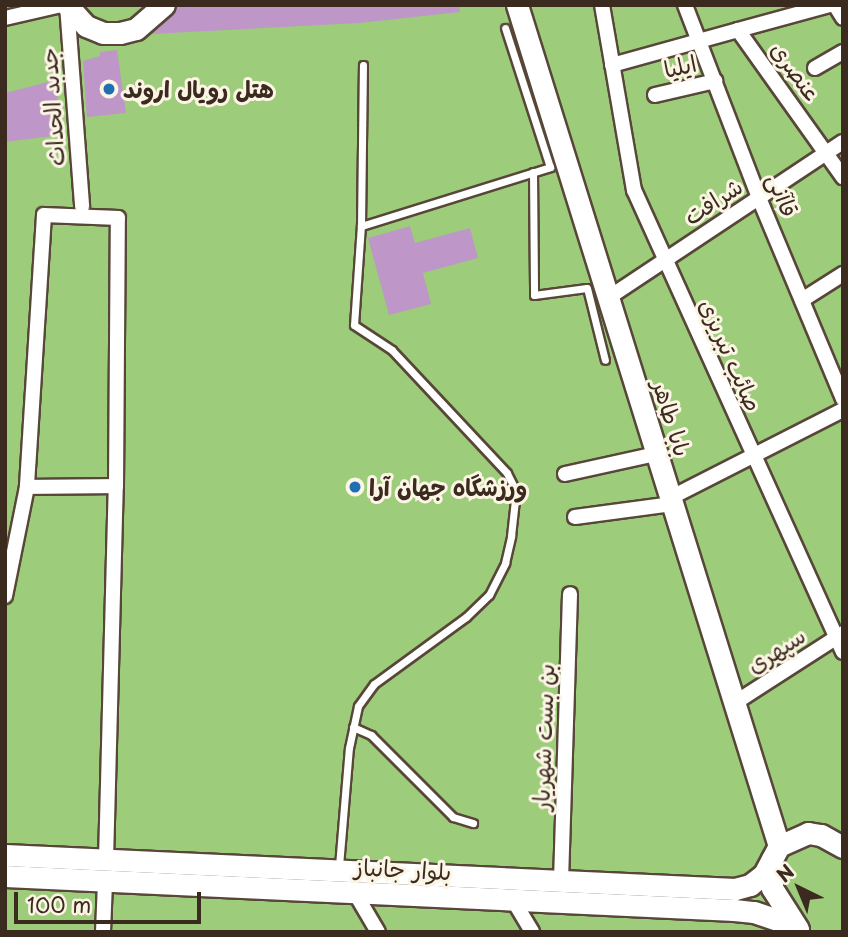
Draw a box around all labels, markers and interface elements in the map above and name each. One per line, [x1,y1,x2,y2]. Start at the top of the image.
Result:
street label: عنصری [766,36,826,106]
street label: جدبد الحداث [34,47,70,167]
street label: ایلیا [661,49,699,83]
place label: هتل رویال اروند [123,75,274,103]
marker: هتل رویال اروند [101,81,117,97]
street label: قاآنی [762,169,804,221]
street label: شرافت [679,172,747,230]
street label: صائب تبریزی [694,295,768,415]
street label: بابا طاهر [647,376,697,460]
place label: ورزشگاه جهان آرا [369,473,527,501]
marker: ورزشگاه جهان آرا [347,479,363,495]
street label: سپهری [742,621,810,679]
street label: بن بست شهریار [527,663,559,811]
street label: بلوار جانباز [354,853,452,885]
north arrow [764,853,834,923]
text: N [770,857,800,888]
scale bar [18,878,205,922]
text: 100 m [27,888,91,920]

